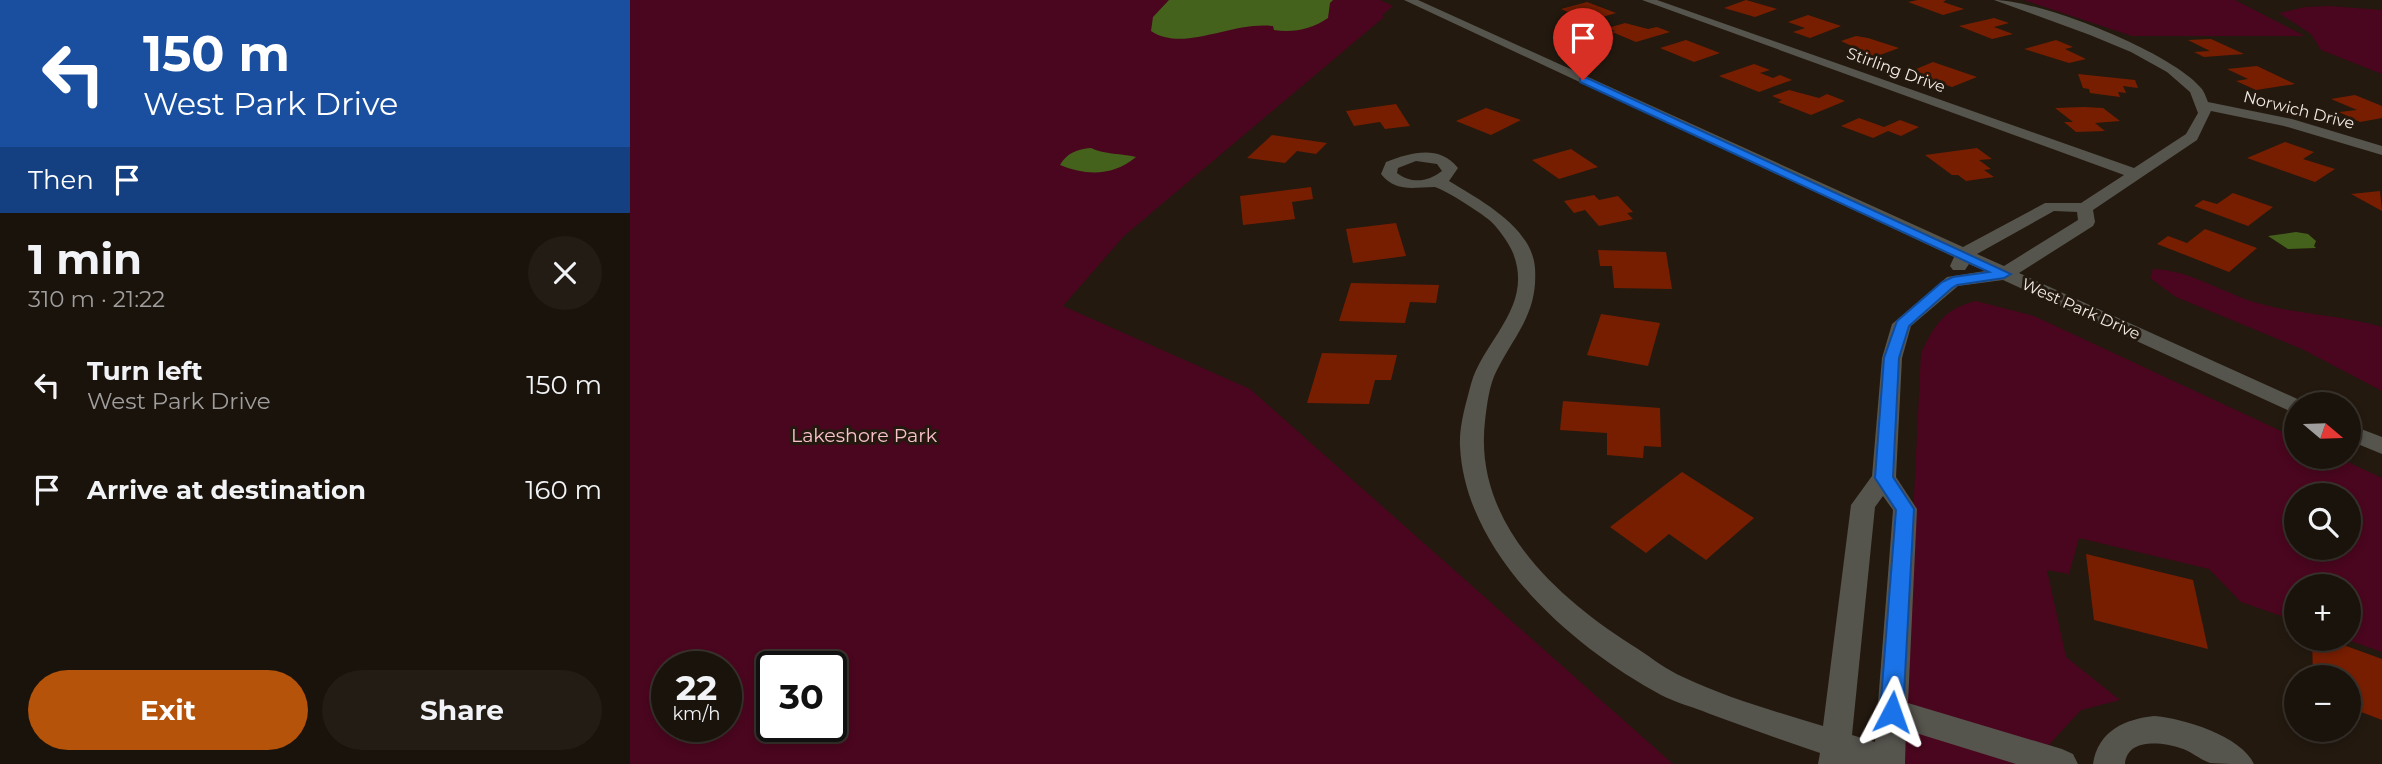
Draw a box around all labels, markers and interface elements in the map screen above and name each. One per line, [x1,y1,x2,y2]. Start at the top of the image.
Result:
pin [1553,8,1613,80]
icon: arrive [1564,19,1602,57]
text: 150 m [143,24,290,83]
icon: left [28,28,119,119]
street label: Stirling Drive [1844,43,1948,97]
text: West Park Drive [143,84,398,123]
street label: Norwich Drive [2241,87,2357,133]
icon: arrive [108,161,146,199]
text: Then [28,164,94,196]
text: 1 min [28,233,142,285]
button: close [528,236,602,310]
street label: West Park Drive [2019,274,2143,344]
text: 310 m · 21:22 [28,285,165,313]
text: Turn left [87,355,203,387]
icon: left [28,366,66,404]
text: 150 m [526,369,602,401]
text: West Park Drive [87,387,271,415]
north arrow [2284,392,2361,469]
map controls [2284,392,2361,742]
park label: Lakeshore Park [791,424,938,447]
icon: arrive [28,471,66,509]
text: Arrive at destination [87,474,366,506]
text: 160 m [525,474,602,506]
button: search [2284,483,2361,560]
button: + [2284,574,2361,651]
speed limit sign: 30 [756,651,847,742]
button: − [2284,665,2361,742]
text: 22 [676,666,717,709]
button: Exit [28,670,308,750]
button: Share [322,670,602,750]
position arrow [1855,675,1929,749]
text: km/h [672,703,721,725]

